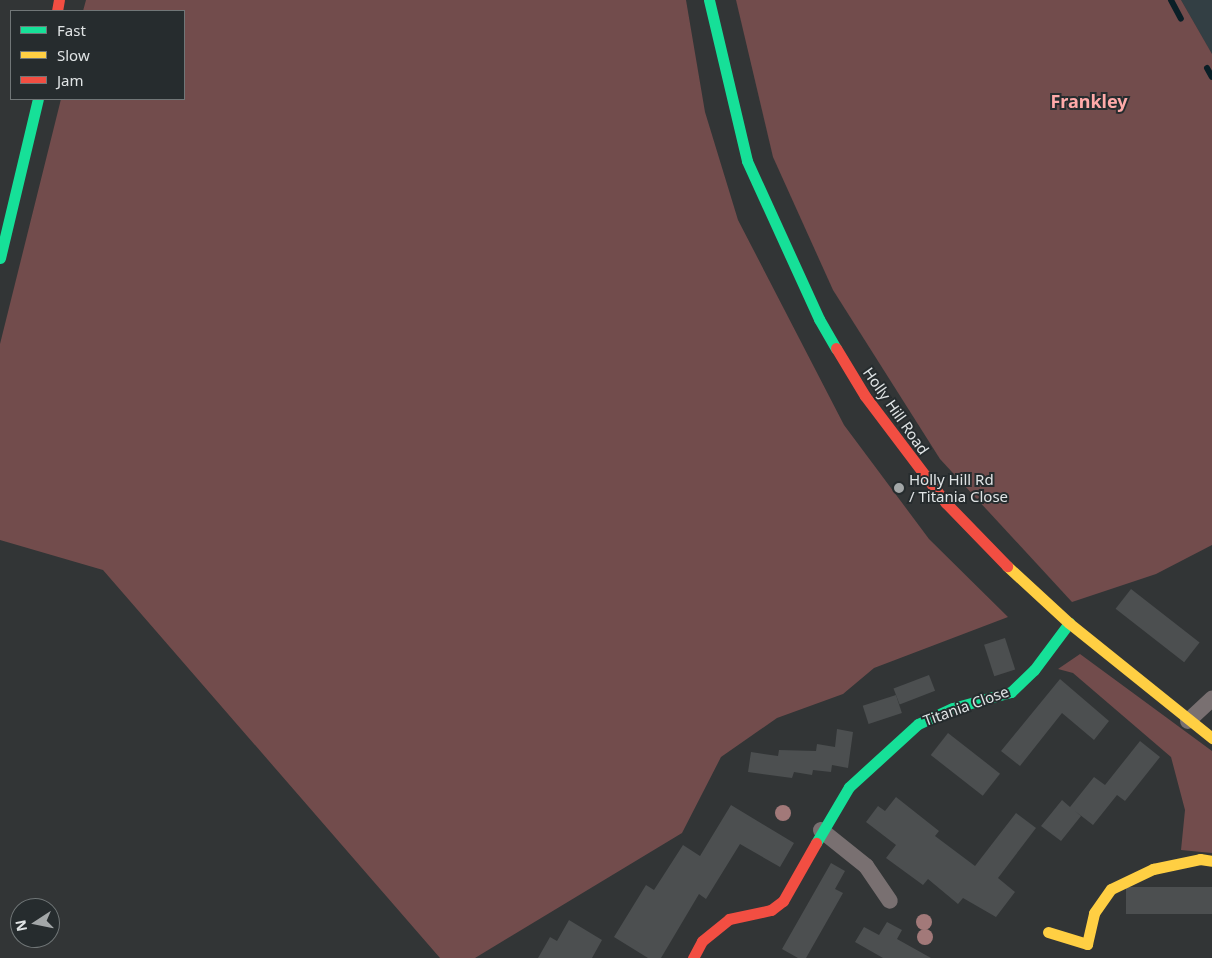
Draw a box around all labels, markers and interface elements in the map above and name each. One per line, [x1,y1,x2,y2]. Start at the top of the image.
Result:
legend [10,10,185,100]
text: Fast [57,20,86,40]
text: Slow [57,45,90,65]
text: Jam [57,70,84,90]
district label: Frankley [1050,90,1128,112]
street label: Holly Hill Road [859,364,933,458]
place label: Holly Hill Rd / Titania Close [909,470,1008,505]
marker: Holly Hill Rd / Titania Close [893,482,905,494]
street label: Titania Close [921,682,1011,730]
north arrow [10,898,60,948]
text: N [10,918,31,933]

